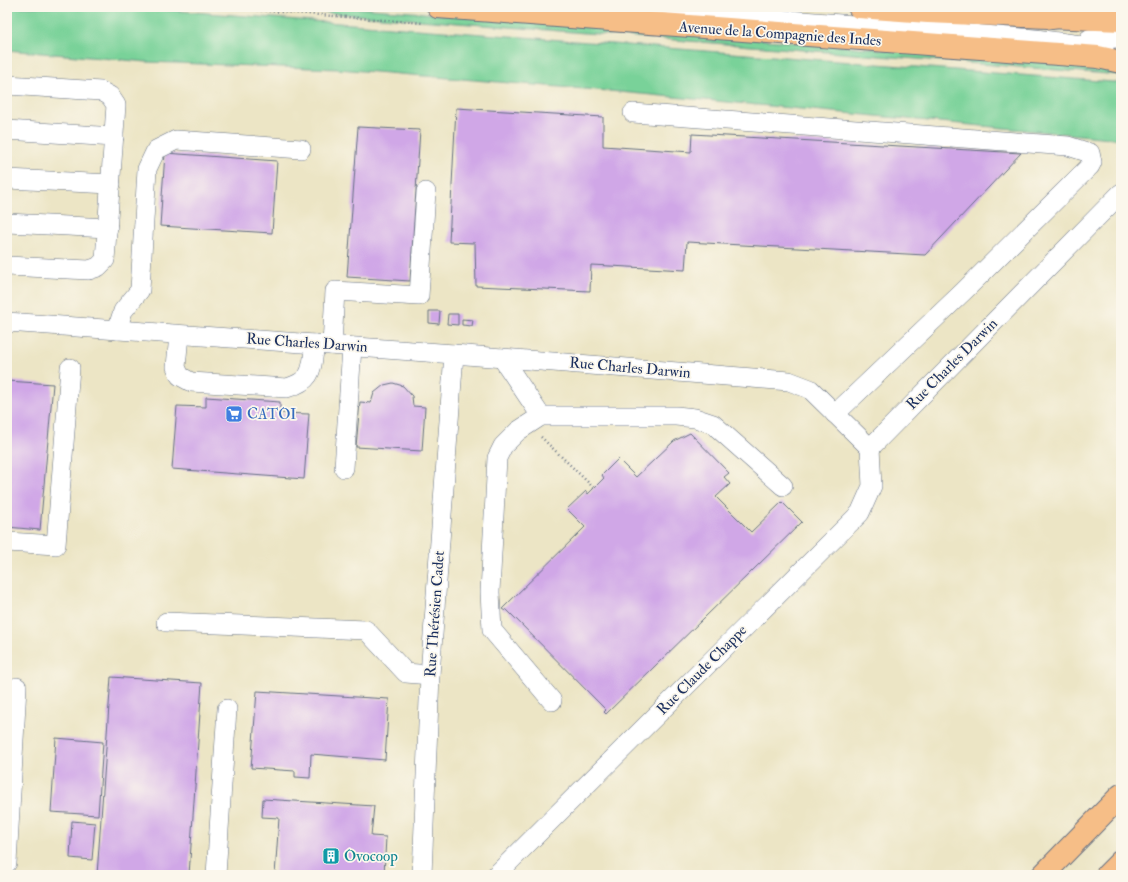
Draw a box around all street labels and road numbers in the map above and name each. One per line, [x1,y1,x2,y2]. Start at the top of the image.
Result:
street label: Avenue de la Compagnie des Indes [677,17,882,52]
street label: Rue Charles Darwin [902,314,1002,414]
street label: Rue Charles Darwin [246,329,369,357]
street label: Rue Charles Darwin [569,353,692,383]
street label: Rue Thérésien Cadet [421,550,449,678]
street label: Rue Claude Chappe [653,621,752,720]

